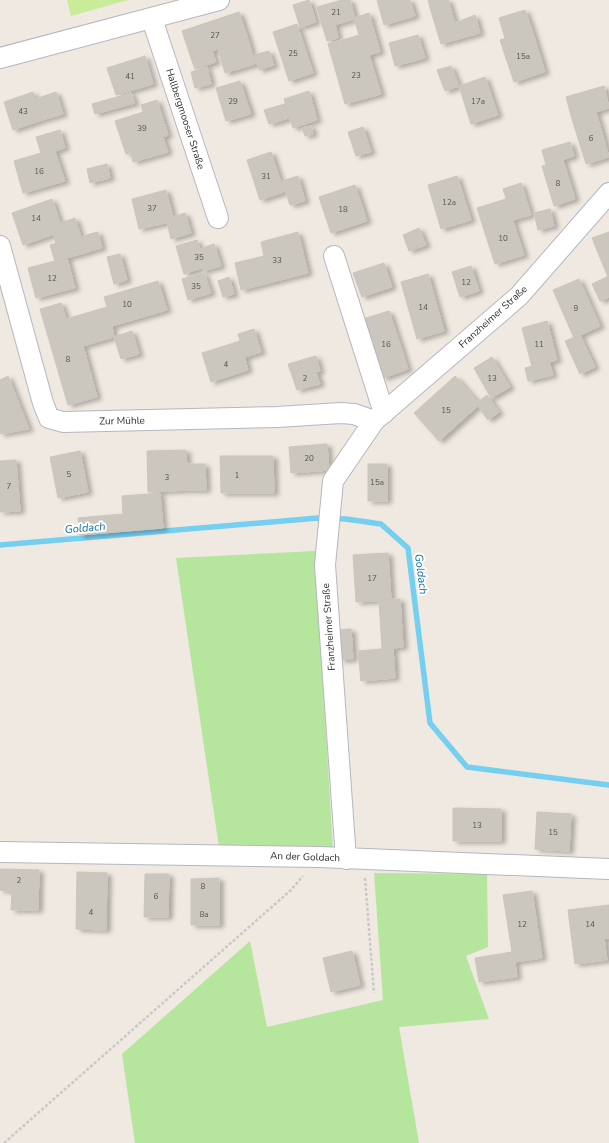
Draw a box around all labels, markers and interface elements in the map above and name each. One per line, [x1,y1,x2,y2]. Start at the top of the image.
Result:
house number: 21 [331,7,341,18]
house number: 27 [210,30,220,41]
house number: 25 [288,48,298,59]
house number: 15a [516,51,530,62]
street label: Hallbergmooser Straße [162,67,208,171]
house number: 23 [351,70,361,81]
house number: 41 [125,71,135,82]
house number: 29 [228,96,238,107]
house number: 17a [471,96,485,107]
house number: 43 [18,106,28,117]
house number: 39 [137,123,147,134]
house number: 6 [589,133,594,144]
house number: 16 [34,166,44,177]
house number: 31 [261,171,271,182]
house number: 8 [556,178,561,189]
house number: 12a [442,197,456,208]
house number: 37 [147,203,157,214]
house number: 18 [338,204,348,215]
house number: 14 [31,213,41,224]
house number: 10 [498,233,508,244]
house number: 35 [194,252,204,263]
house number: 33 [272,255,282,266]
house number: 12 [47,273,57,284]
house number: 12 [461,277,471,288]
house number: 35 [191,281,201,292]
street label: Franzheimer Straße [456,282,530,352]
house number: 10 [122,299,132,310]
house number: 14 [418,302,428,313]
house number: 9 [574,303,579,314]
house number: 16 [381,339,391,350]
house number: 11 [534,339,544,350]
house number: 8 [66,354,71,365]
house number: 4 [224,359,229,370]
house number: 2 [303,373,308,384]
house number: 13 [487,373,497,384]
house number: 15 [441,405,451,416]
street label: Zur Mühle [99,414,145,428]
house number: 20 [304,453,314,464]
house number: 5 [67,469,72,480]
house number: 1 [235,470,240,481]
house number: 3 [165,472,170,483]
house number: 15a [370,477,384,488]
house number: 7 [7,481,12,492]
water label: Goldach [64,519,106,537]
water label: Goldach [411,553,431,595]
house number: 17 [367,573,377,584]
street label: Franzheimer Straße [319,583,339,671]
house number: 13 [472,820,482,831]
house number: 15 [548,827,558,838]
street label: An der Goldach [270,849,340,865]
house number: 2 [17,875,22,886]
house number: 8 [201,881,206,892]
house number: 6 [154,891,159,902]
house number: 4 [89,907,94,918]
house number: 8a [199,909,209,920]
house number: 12 [517,919,527,930]
house number: 14 [585,919,595,930]

